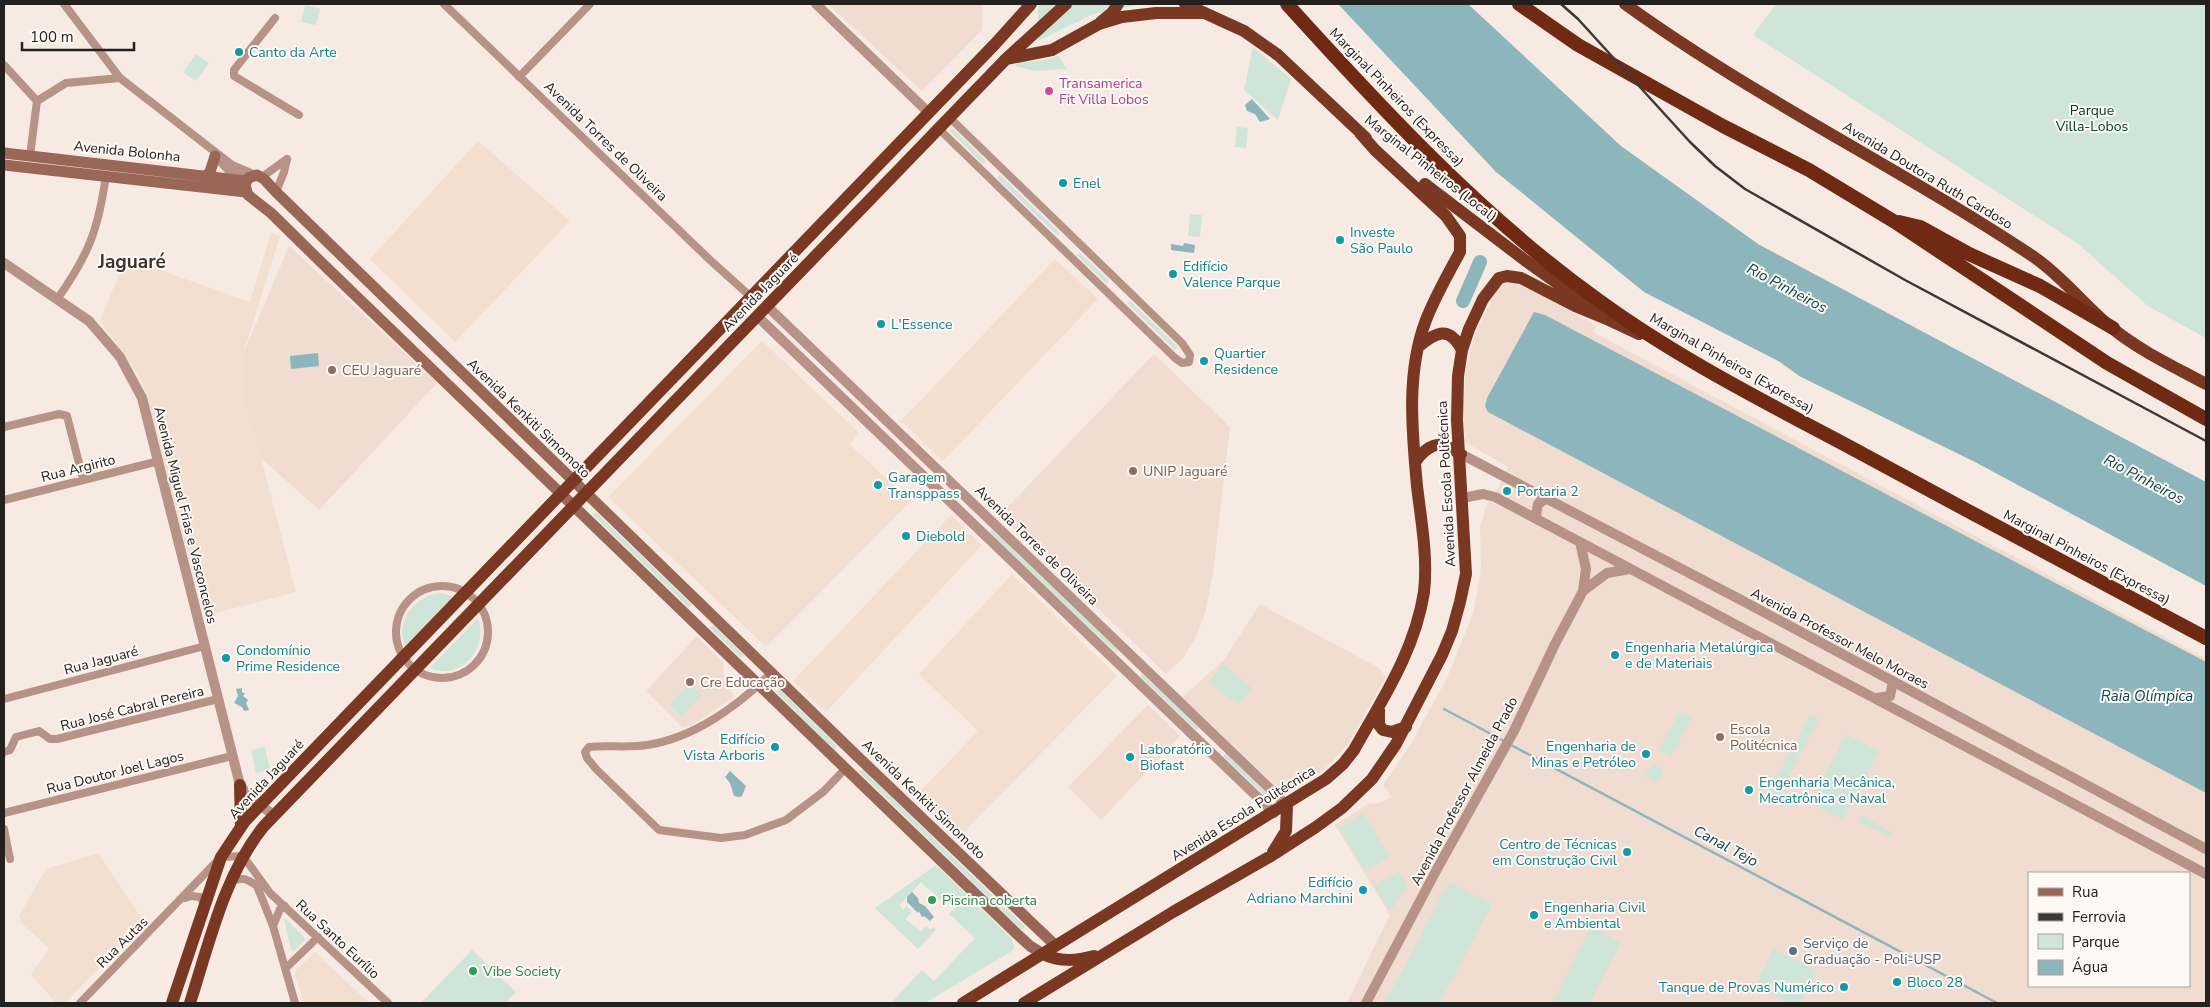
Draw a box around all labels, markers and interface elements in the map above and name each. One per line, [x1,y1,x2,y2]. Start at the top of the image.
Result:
scale bar [22,20,135,52]
street label: Marginal Pinheiros (Expressa) [1325,24,1468,171]
text: 100 m [30,27,74,47]
place label: Canto da Arte [249,43,337,62]
marker: Canto da Arte [233,46,245,58]
place label: Transamerica Fit Villa Lobos [1059,74,1149,109]
street label: Avenida Torres de Oliveira [540,77,672,206]
marker: Transamerica Fit Villa Lobos [1043,85,1055,97]
park label: Parque Villa-Lobos [2055,101,2129,136]
street label: Marginal Pinheiros (Local) [1361,111,1501,226]
street label: Avenida Doutora Ruth Cardoso [1839,117,2016,234]
street label: Avenida Bolonha [73,136,181,167]
place label: Enel [1073,174,1102,193]
marker: Enel [1057,177,1069,189]
place label: Investe São Paulo [1350,223,1413,258]
marker: Investe São Paulo [1334,234,1346,246]
district label: Jaguaré [97,249,166,275]
street label: Avenida Jaguaré [718,249,803,336]
place label: Edifício Valence Parque [1182,257,1280,292]
water label: Rio Pinheiros [1743,259,1831,317]
marker: Edifício Valence Parque [1167,268,1179,280]
street label: Marginal Pinheiros (Expressa) [1646,309,1817,418]
place label: L'Essence [891,315,952,334]
marker: L'Essence [875,318,887,330]
place label: Quartier Residence [1214,344,1278,379]
street label: Avenida Kenkiti Simomoto [463,354,595,483]
marker: Quartier Residence [1198,355,1210,367]
place label: CEU Jaguaré [342,361,421,380]
marker: CEU Jaguaré [326,364,338,376]
street label: Avenida Escola Politécnica [1433,400,1460,568]
street label: Avenida Miguel Frias e Vasconcelos [149,404,222,626]
street label: Rua Argirito [39,450,117,487]
water label: Rio Pinheiros [2100,450,2188,508]
place label: UNIP Jaguaré [1143,462,1227,481]
marker: UNIP Jaguaré [1127,465,1139,477]
place label: Garagem Transppass [888,468,960,503]
marker: Garagem Transppass [872,479,884,491]
street label: Avenida Torres de Oliveira [971,481,1103,610]
place label: Portaria 2 [1517,482,1579,501]
marker: Portaria 2 [1501,485,1513,497]
street label: Marginal Pinheiros (Expressa) [2000,505,2174,610]
place label: Diebold [916,527,965,546]
marker: Diebold [900,530,912,542]
street label: Avenida Professor Melo Moraes [1747,583,1932,694]
place label: Engenharia Metalúrgica e de Materiais [1625,638,1773,673]
street label: Rua Jaguaré [62,641,140,680]
place label: Condomínio Prime Residence [236,641,340,676]
marker: Engenharia Metalúrgica e de Materiais [1609,649,1621,661]
marker: Condomínio Prime Residence [220,652,232,664]
place label: Cre Educação [700,673,785,692]
marker: Cre Educação [684,676,696,688]
street label: Rua José Cabral Pereira [58,681,206,736]
water label: Raia Olímpica [2101,686,2193,706]
street label: Avenida Professor Almeida Prado [1406,693,1522,889]
place label: Escola Politécnica [1730,720,1798,755]
place label: Edifício Vista Arboris [682,730,765,765]
marker: Escola Politécnica [1714,731,1726,743]
street label: Avenida Jaguaré [224,735,308,823]
street label: Avenida Kenkiti Simomoto [858,735,990,864]
place label: Engenharia de Minas e Petróleo [1531,737,1636,772]
place label: Laboratório Biofast [1140,740,1212,775]
marker: Edifício Vista Arboris [769,741,781,753]
street label: Rua Doutor Joel Lagos [45,746,186,799]
marker: Engenharia de Minas e Petróleo [1640,748,1652,760]
marker: Laboratório Biofast [1124,751,1136,763]
street label: Avenida Escola Politécnica [1168,761,1319,866]
place label: Engenharia Mecânica, Mecatrônica e Naval [1759,773,1895,808]
marker: Engenharia Mecânica, Mecatrônica e Naval [1743,784,1755,796]
water label: Canal Tejo [1690,821,1762,871]
place label: Centro de Técnicas em Construção Civil [1492,835,1618,870]
marker: Centro de Técnicas em Construção Civil [1621,846,1633,858]
legend [2028,872,2190,987]
place label: Edifício Adriano Marchini [1246,873,1353,908]
text: Rua [2072,882,2098,902]
marker: Edifício Adriano Marchini [1357,884,1369,896]
place label: Piscina coberta [942,891,1037,910]
marker: Piscina coberta [926,894,938,906]
street label: Rua Santo Eurílio [292,896,384,983]
place label: Engenharia Civil e Ambiental [1544,898,1646,933]
text: Ferrovia [2072,907,2126,927]
marker: Engenharia Civil e Ambiental [1528,909,1540,921]
street label: Rua Autas [93,912,152,972]
text: Parque [2072,932,2120,952]
place label: Serviço de Graduação - Poli-USP [1803,934,1941,969]
marker: Serviço de Graduação - Poli-USP [1787,945,1799,957]
text: Água [2072,957,2108,977]
place label: Vibe Society [482,962,562,981]
marker: Vibe Society [467,965,479,977]
place label: Bloco 28 [1907,973,1963,992]
marker: Bloco 28 [1891,976,1903,988]
place label: Tanque de Provas Numérico [1659,978,1834,997]
marker: Tanque de Provas Numérico [1838,981,1850,993]

